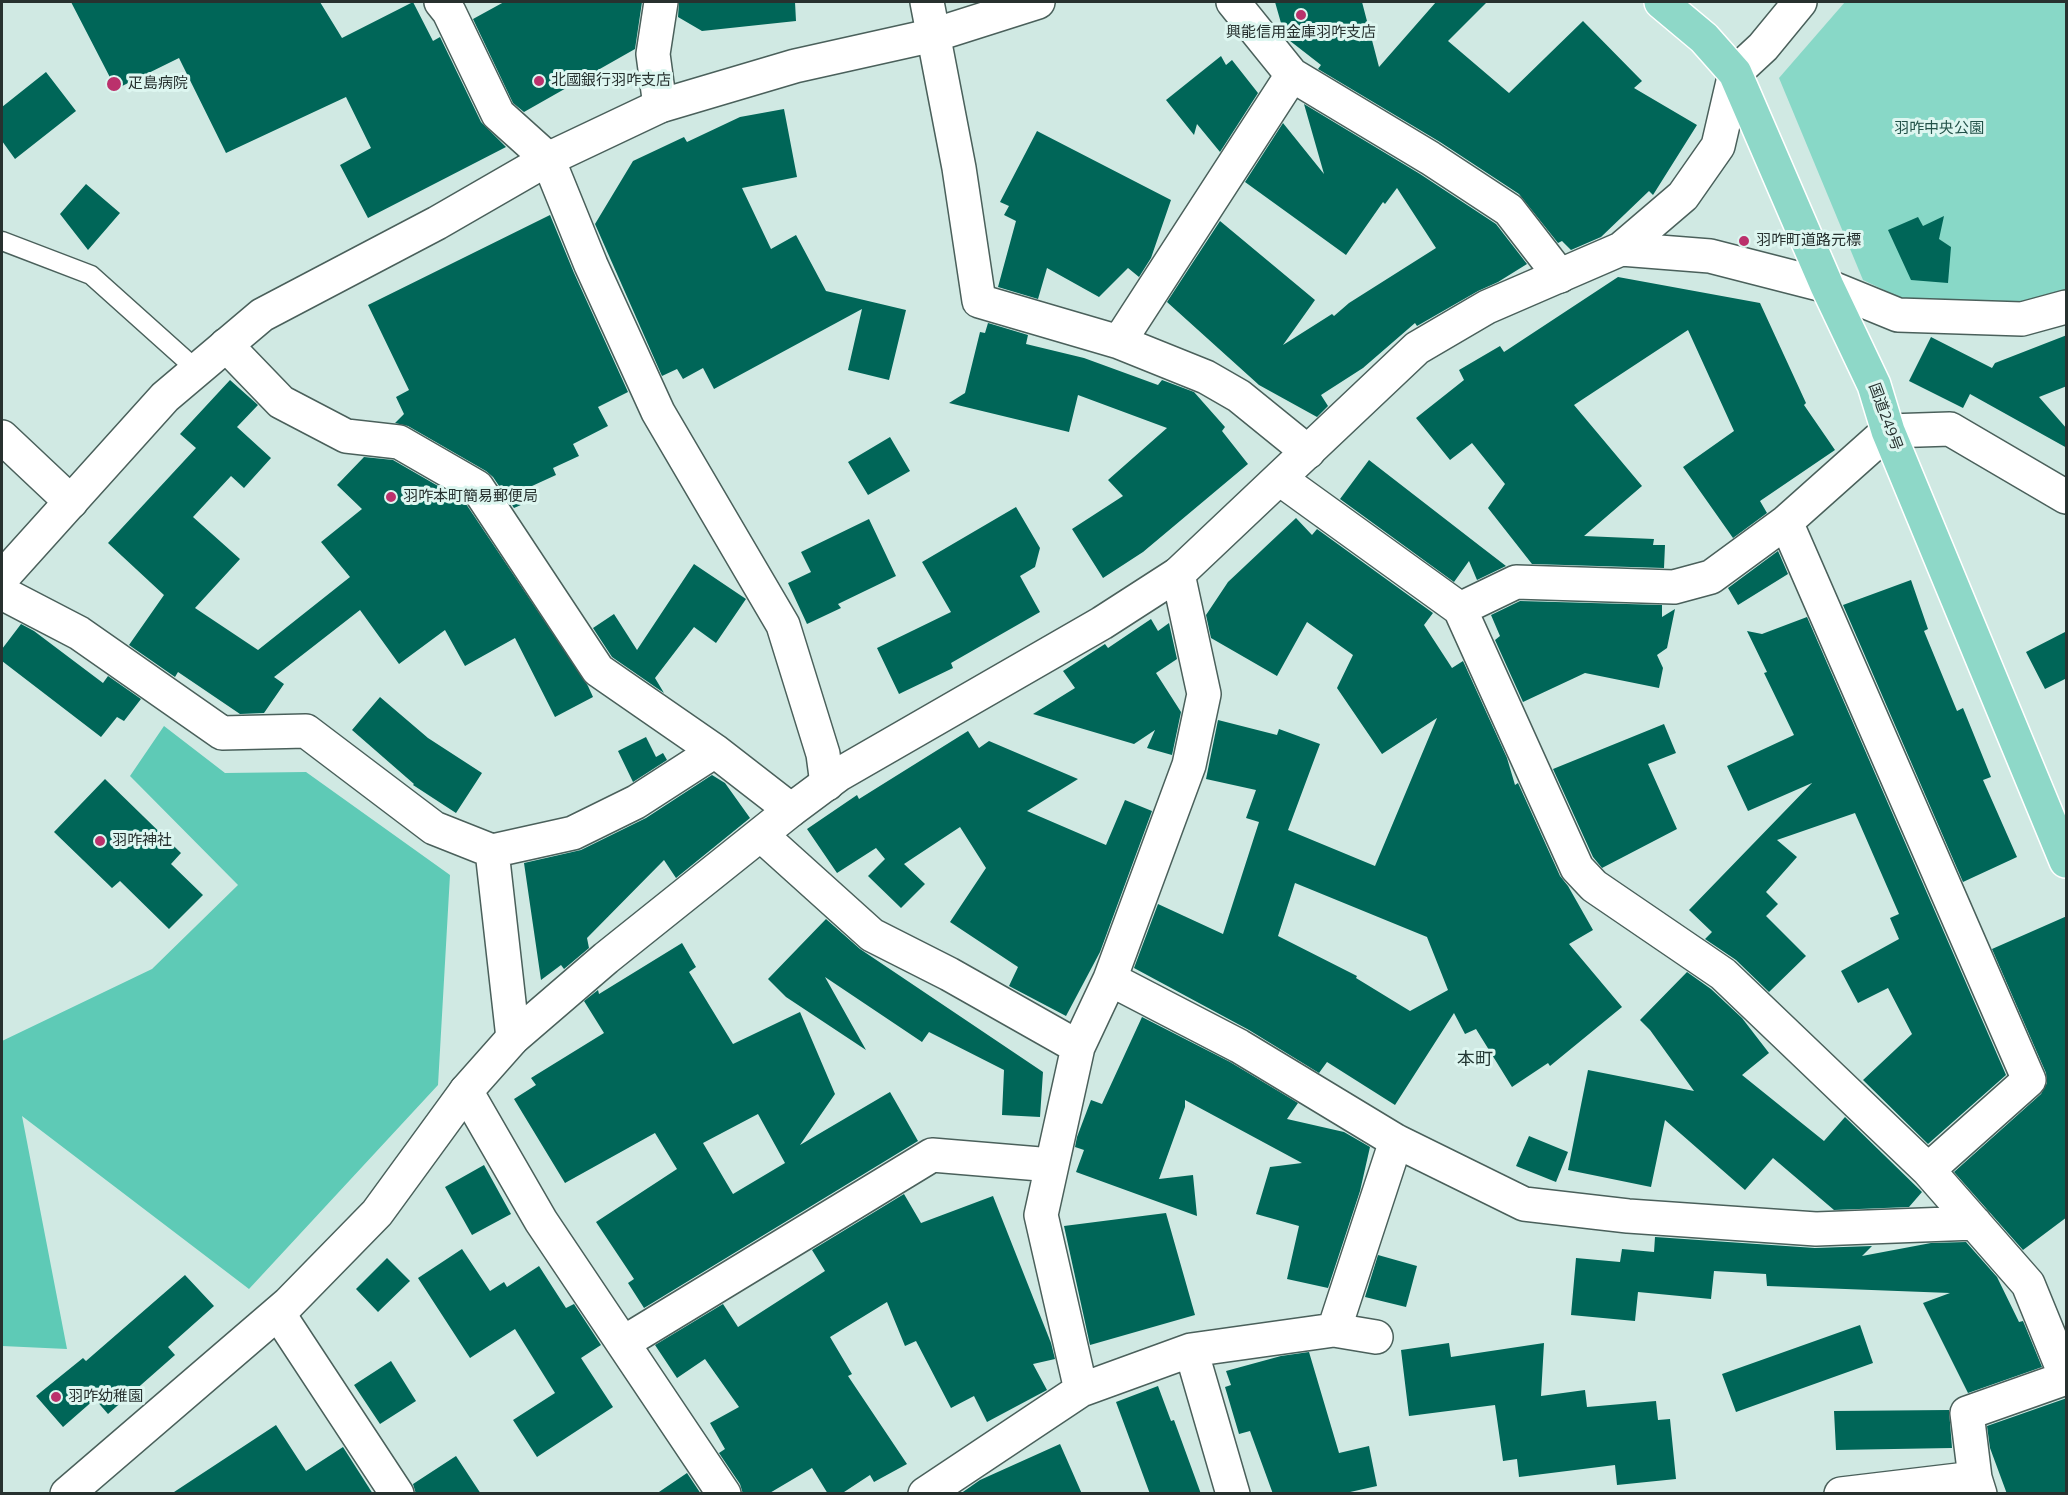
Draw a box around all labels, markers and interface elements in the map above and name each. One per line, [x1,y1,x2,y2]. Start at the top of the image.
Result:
marker: 興能信用金庫羽咋支店 [1294,8,1308,22]
place label: 興能信用金庫羽咋支店 [1226,24,1376,42]
place label: 北國銀行羽咋支店 [551,72,671,90]
marker: 北國銀行羽咋支店 [532,74,546,88]
marker: 疋島病院 [105,75,123,93]
place label: 疋島病院 [128,75,188,93]
park label: 羽咋中央公園 [1894,120,1984,138]
place label: 羽咋町道路元標 [1756,232,1861,250]
marker: 羽咋町道路元標 [1737,234,1751,248]
street label: 国道249号 [1864,381,1906,453]
place label: 羽咋本町簡易郵便局 [403,488,538,506]
marker: 羽咋本町簡易郵便局 [384,490,398,504]
place label: 羽咋神社 [112,832,172,850]
marker: 羽咋神社 [93,834,107,848]
district label: 本町 [1457,1049,1493,1071]
place label: 羽咋幼稚園 [68,1388,143,1406]
marker: 羽咋幼稚園 [49,1390,63,1404]

